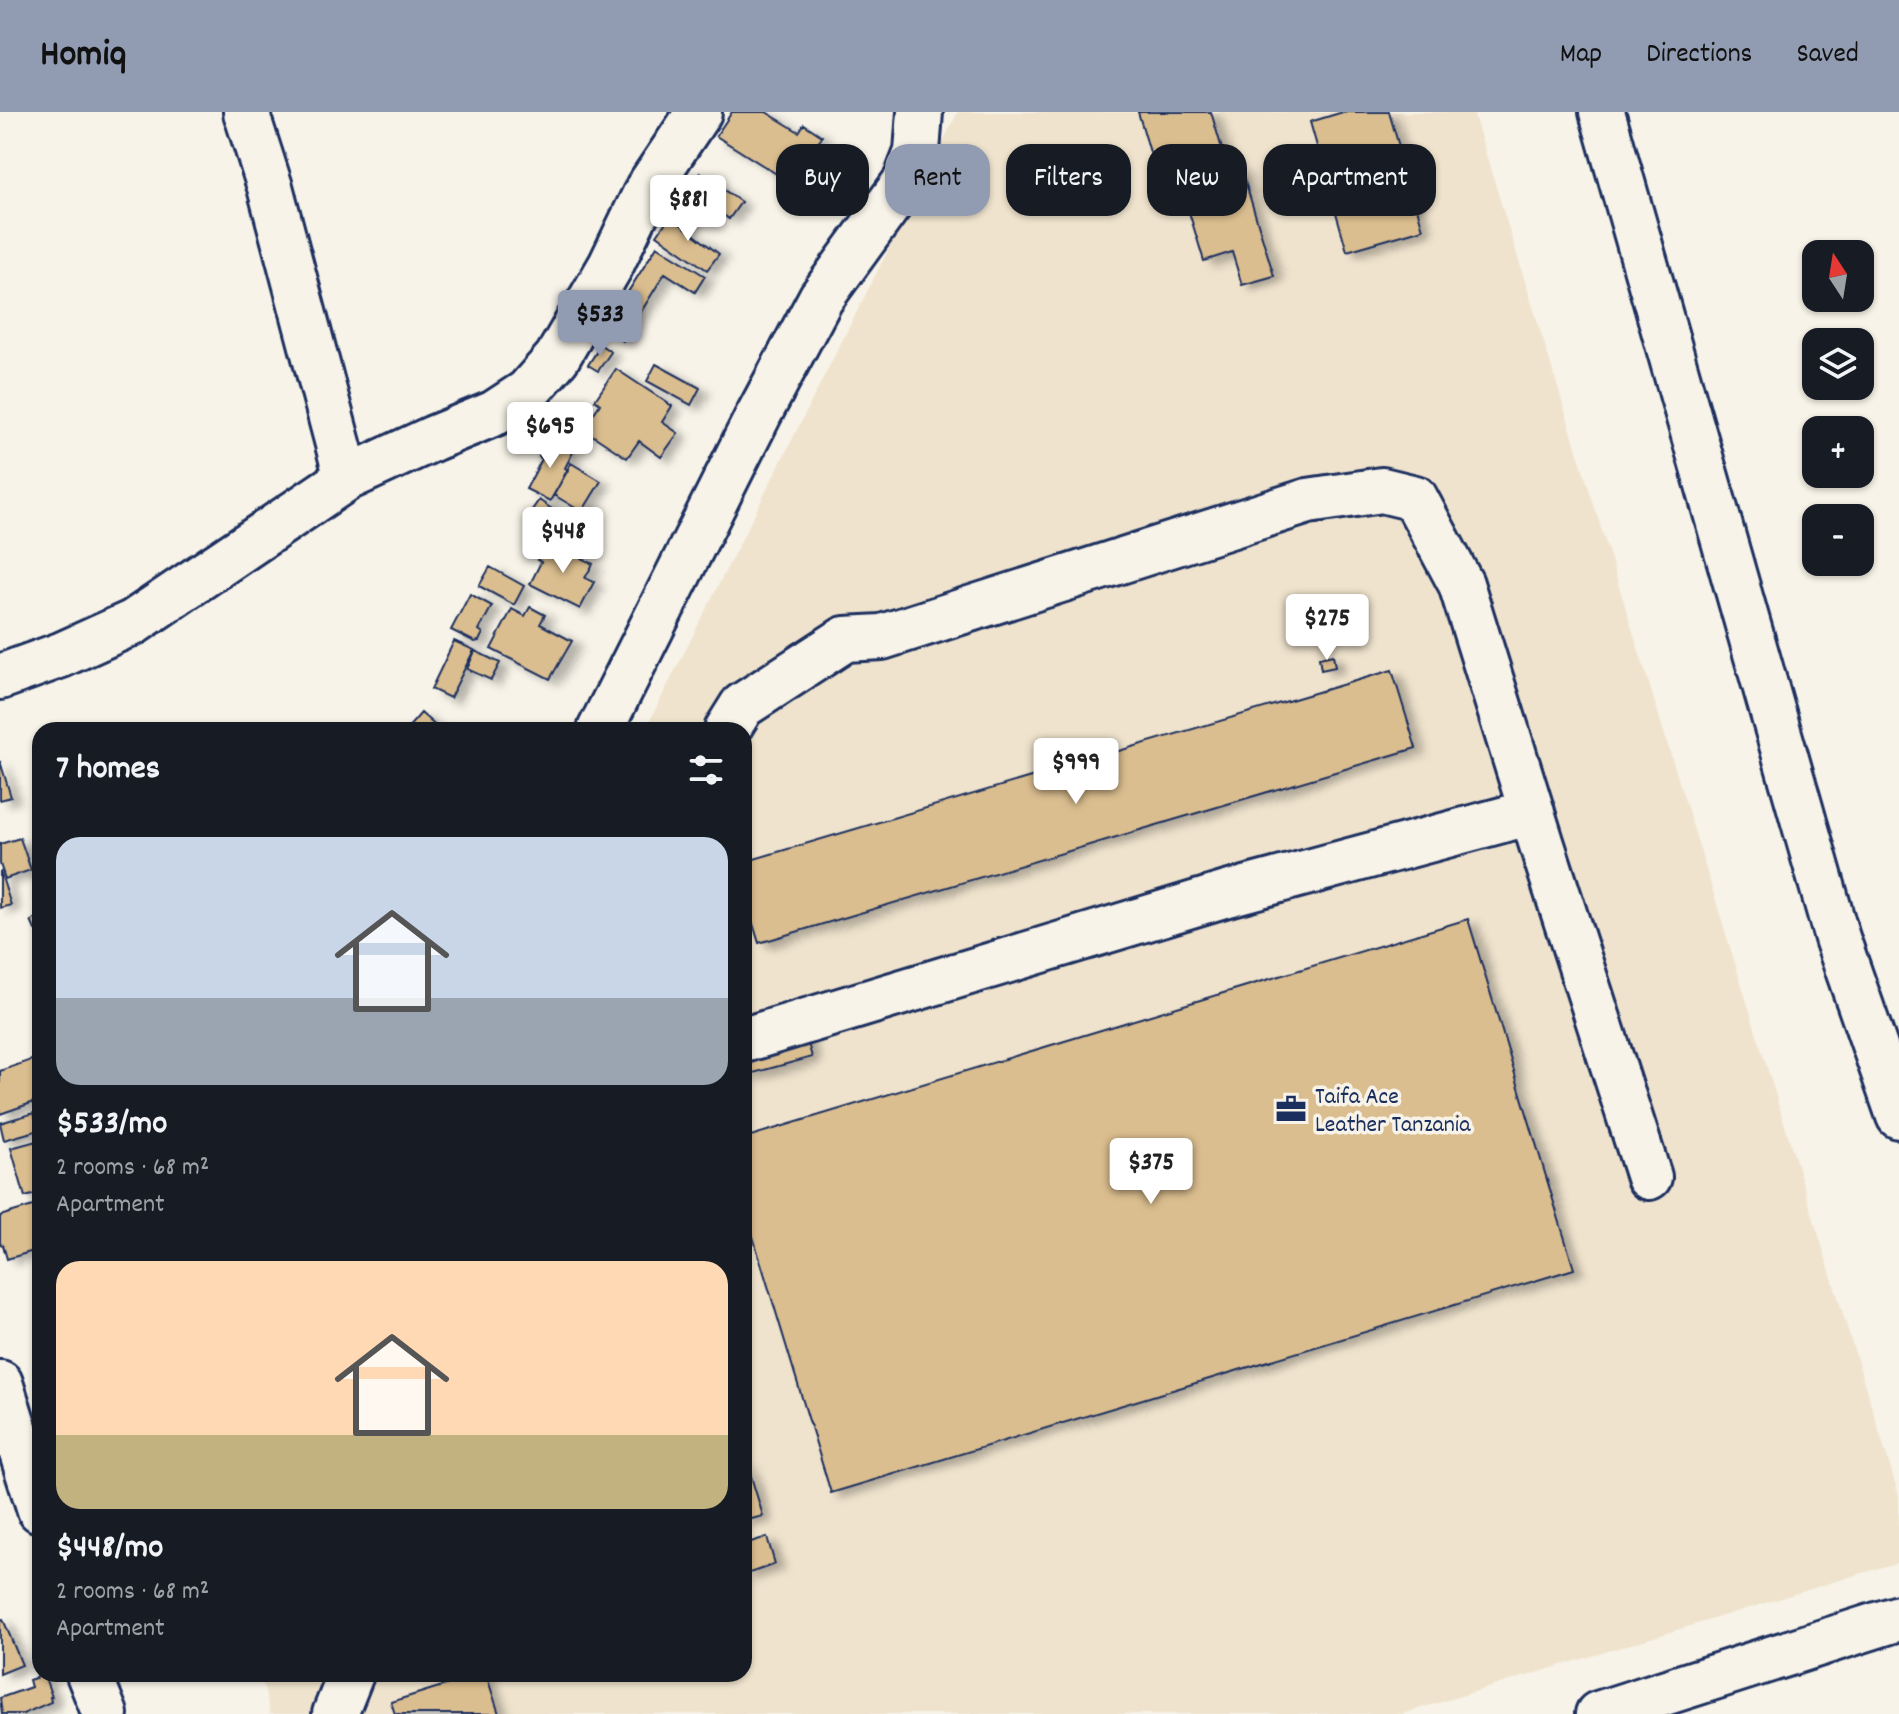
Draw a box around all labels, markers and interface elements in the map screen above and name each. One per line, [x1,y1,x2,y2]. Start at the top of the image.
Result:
text: Homiq [40,29,126,84]
text: Map [1560,36,1602,76]
text: Directions [1646,36,1752,76]
text: Saved [1796,36,1859,76]
chip: Buy [776,144,869,216]
chip: Rent [885,144,990,216]
chip: Filters [1006,144,1131,216]
chip: New [1147,144,1247,216]
chip: Apartment [1263,144,1436,216]
pin: $881 [641,175,735,243]
text: $881 [668,182,708,219]
north arrow [1802,240,1874,312]
map controls [1802,240,1874,576]
pin: $533 [553,290,647,358]
text: $533 [576,297,624,334]
button: layers [1802,328,1874,400]
pin: $695 [503,402,597,470]
text: $695 [525,409,575,446]
button: + [1802,416,1874,488]
button: − [1802,504,1874,576]
pin: $448 [516,507,610,575]
text: $448 [540,514,586,551]
pin: $275 [1280,594,1374,662]
text: $275 [1304,601,1350,638]
pin: $999 [1029,738,1123,806]
text: $999 [1052,745,1100,782]
text: 7 homes [56,746,160,795]
icon: filters [684,748,728,792]
icon: home [320,889,464,1033]
place label: Taifa Ace Leather Tanzania [1315,1081,1471,1143]
office icon: Taifa Ace Leather Tanzania [1274,1092,1308,1126]
text: $533/mo [56,1101,167,1150]
pin: $375 [1104,1138,1198,1206]
text: $375 [1128,1145,1174,1182]
text: 2 rooms · 68 m² [56,1150,209,1187]
text: Apartment [56,1187,165,1224]
icon: home [320,1313,464,1457]
text: $448/mo [56,1525,163,1574]
text: 2 rooms · 68 m² [56,1574,209,1611]
text: Apartment [56,1611,165,1648]

